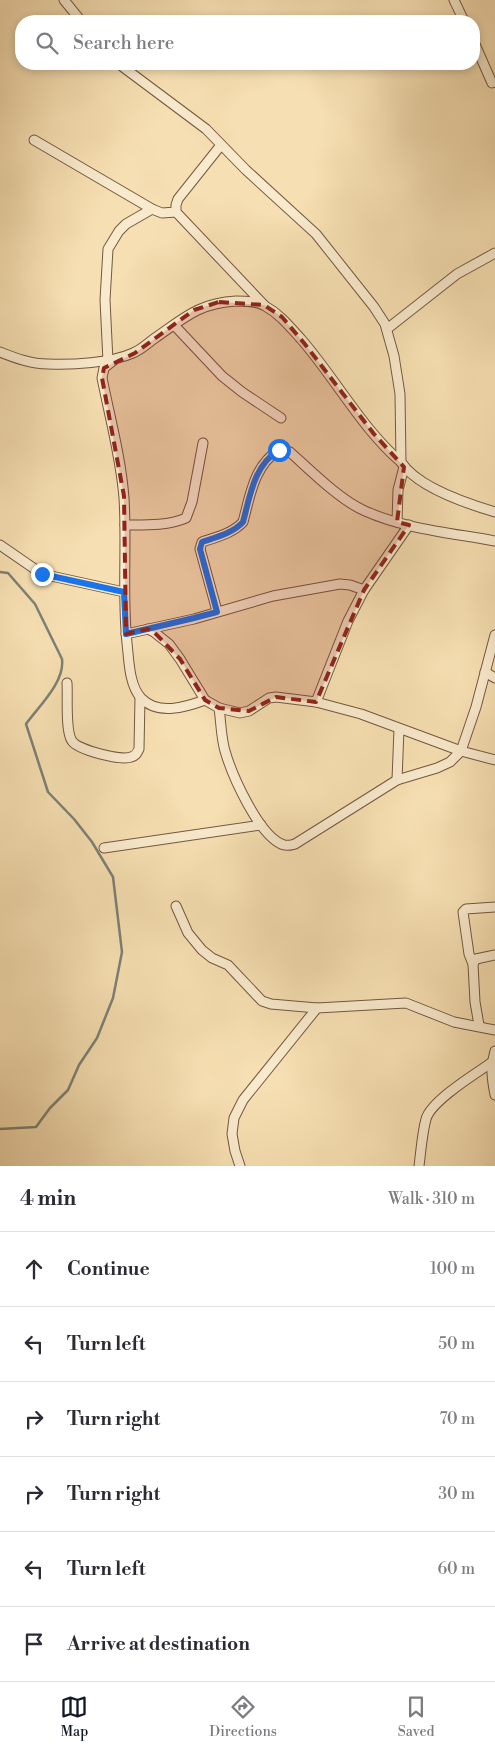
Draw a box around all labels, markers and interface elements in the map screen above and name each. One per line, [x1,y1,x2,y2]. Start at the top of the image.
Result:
search box [15,15,480,70]
icon: search [33,29,61,57]
text: Search here [73,31,174,55]
route start [268,439,291,462]
route end [31,563,54,586]
text: 4 min [20,1186,76,1212]
text: Walk · 310 m [388,1189,475,1209]
icon: ahead [20,1255,48,1283]
text: Continue [67,1257,150,1281]
text: 100 m [430,1259,475,1279]
icon: left [20,1330,48,1358]
text: Turn left [67,1332,146,1356]
text: 50 m [438,1334,475,1354]
icon: right [20,1405,48,1433]
text: Turn right [67,1407,160,1431]
text: 70 m [439,1409,475,1429]
icon: right [20,1480,48,1508]
text: Turn right [67,1482,160,1506]
text: 30 m [438,1484,475,1504]
icon: left [20,1555,48,1583]
text: Turn left [67,1557,146,1581]
text: 60 m [437,1559,475,1579]
icon: arrive [20,1630,48,1658]
text: Arrive at destination [67,1632,250,1656]
tab: Map [60,1693,88,1741]
tab: Directions [209,1693,277,1741]
tab: Saved [398,1693,435,1741]

